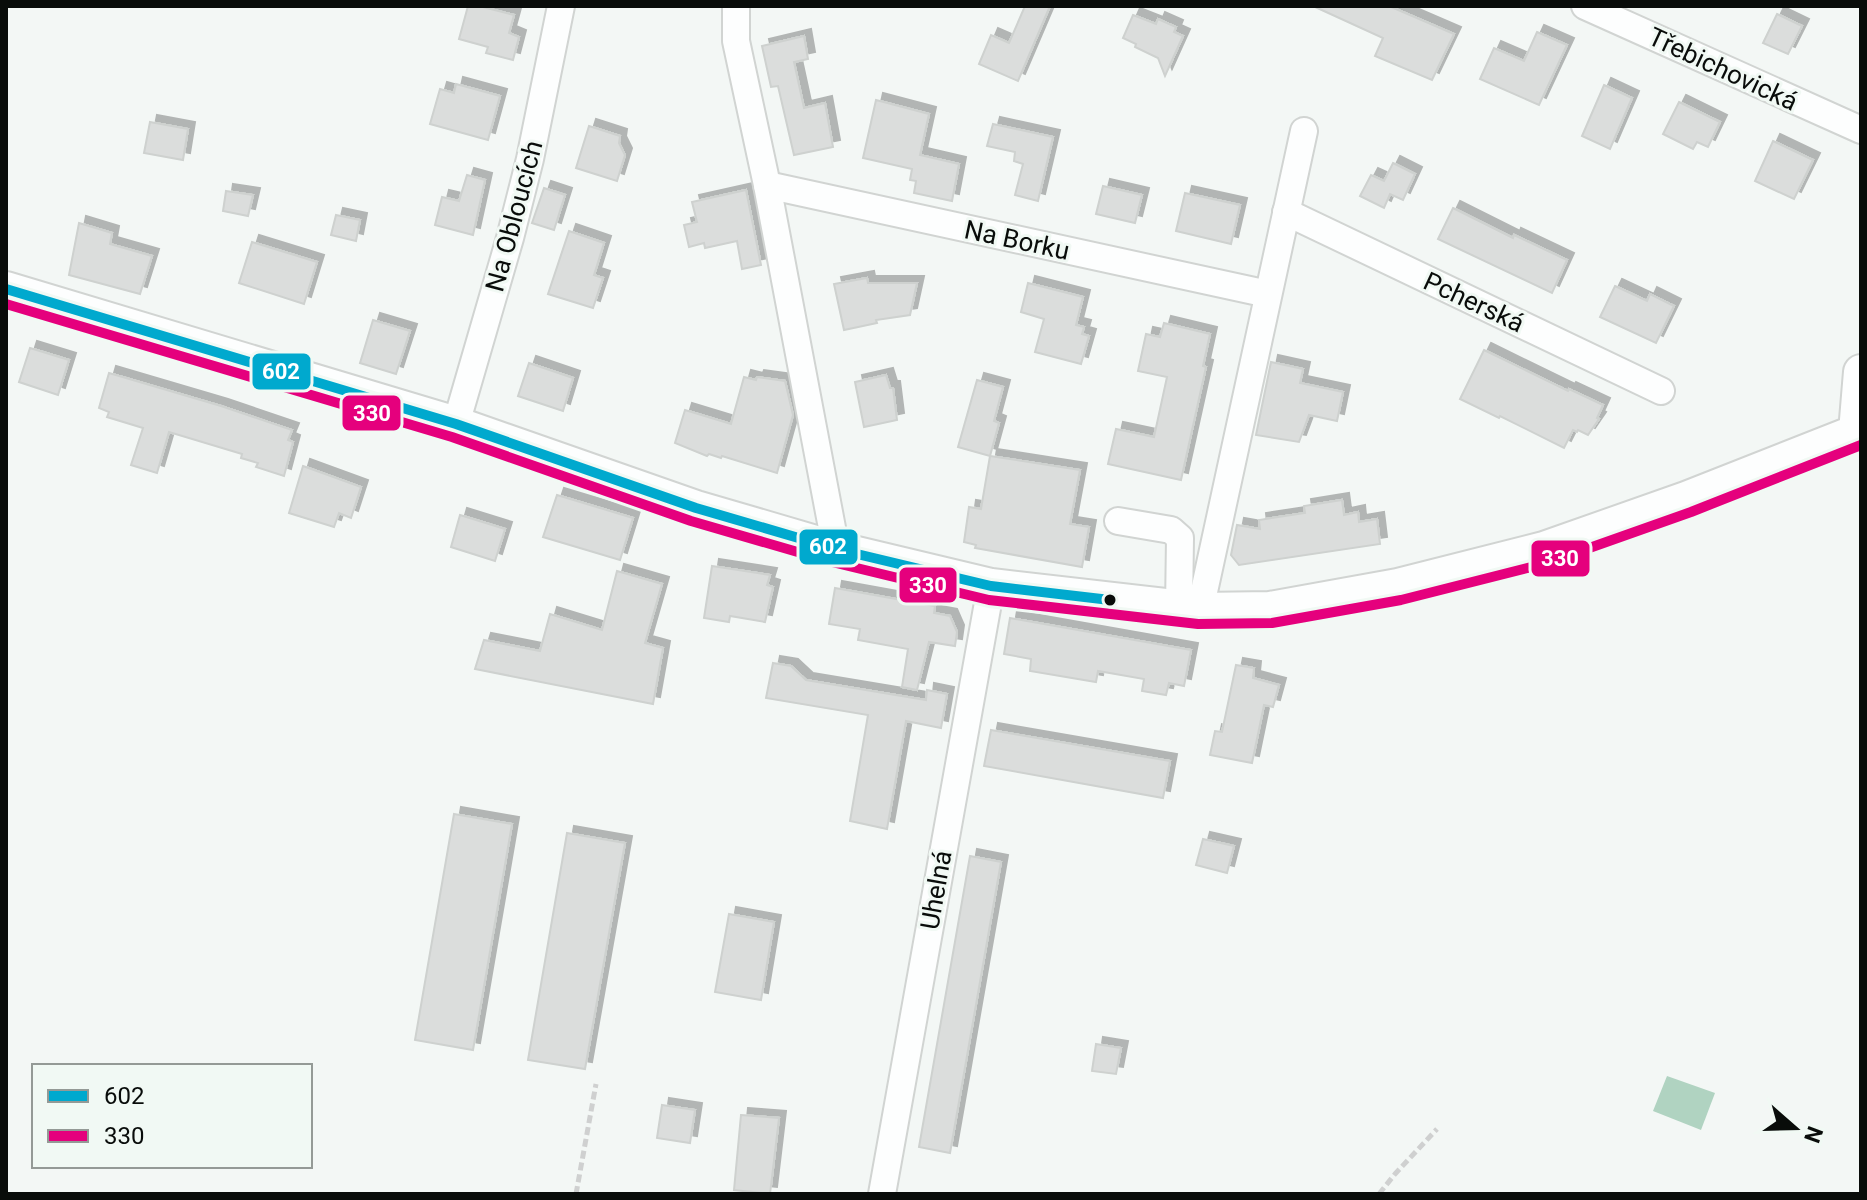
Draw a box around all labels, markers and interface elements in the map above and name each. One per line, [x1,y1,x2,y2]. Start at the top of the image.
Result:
street label: Třebichovická [1644,21,1802,117]
street label: Na Obloucích [479,137,549,295]
street label: Na Borku [962,214,1072,266]
street label: Pcherská [1419,266,1529,338]
line badge: 602 [251,352,312,391]
text: 602 [262,359,300,384]
line badge: 330 [341,394,402,432]
text: 330 [353,401,391,426]
line badge: 602 [798,528,859,566]
text: 602 [809,534,847,559]
line badge: 330 [1530,539,1591,578]
text: 330 [1541,546,1579,571]
line badge: 330 [898,566,958,604]
text: 330 [909,573,947,598]
unlabelled marker [1102,592,1118,608]
street label: Uhelná [914,848,958,932]
legend [32,1064,312,1168]
text: 602 [104,1082,144,1110]
north arrow [1755,1088,1835,1168]
text: 330 [104,1122,144,1150]
text: N [1799,1123,1828,1146]

